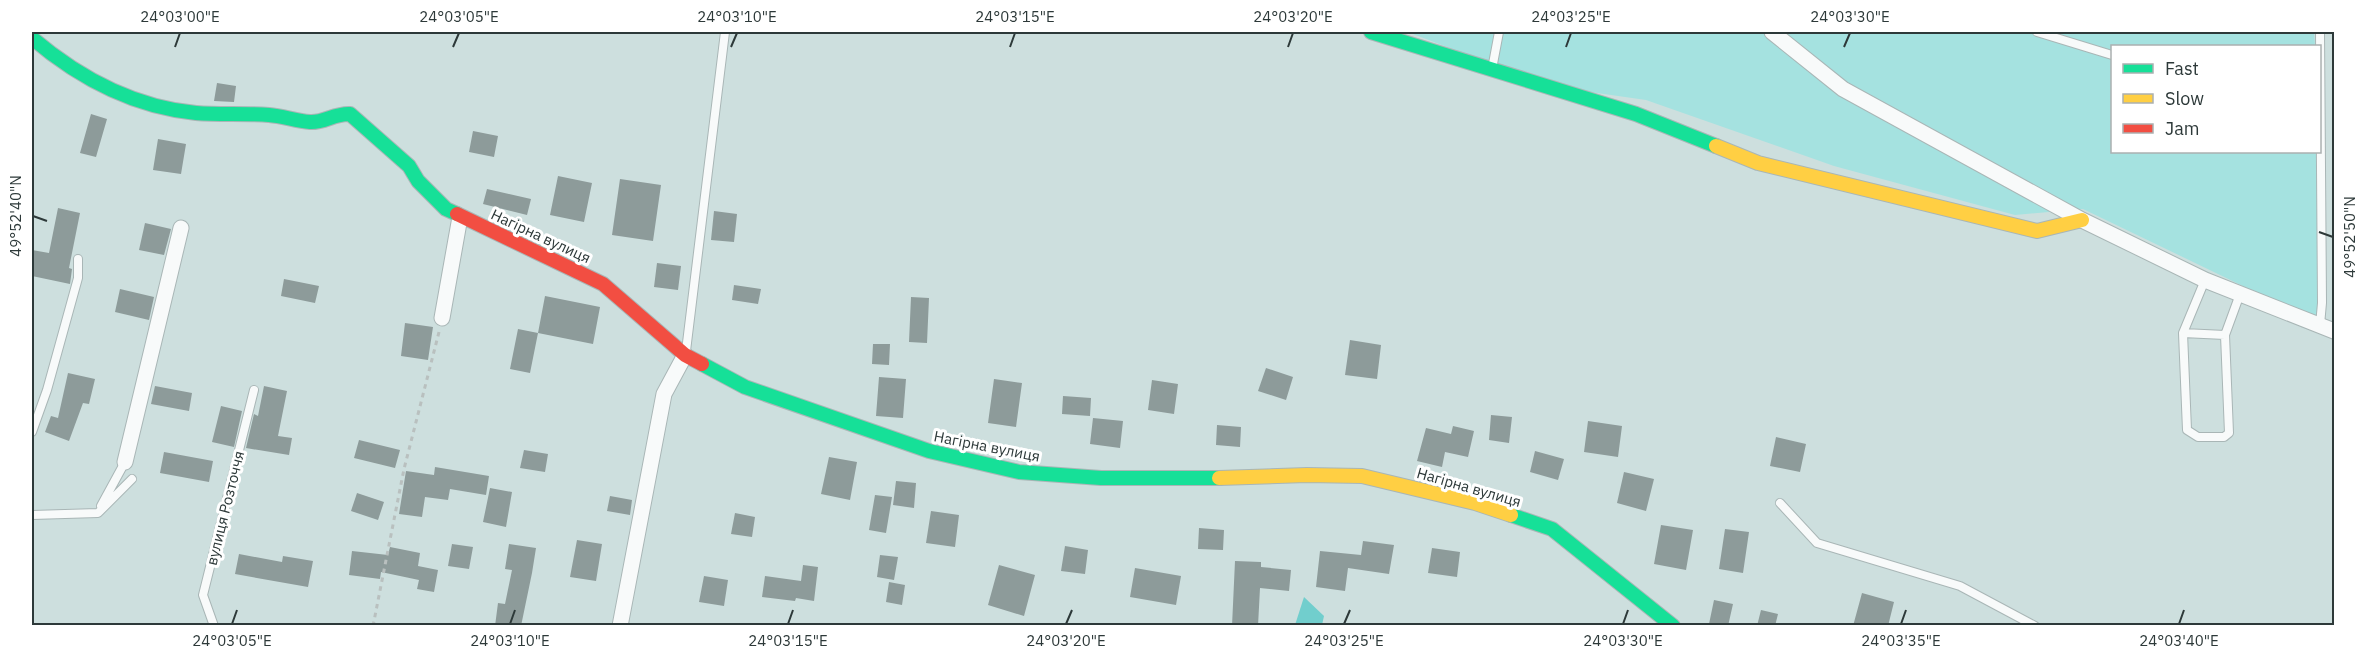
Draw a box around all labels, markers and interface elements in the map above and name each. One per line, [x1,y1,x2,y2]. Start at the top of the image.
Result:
text: 24°03'00"E [140,7,220,26]
text: 24°03'05"E [419,7,499,26]
text: 24°03'10"E [697,7,777,26]
text: 24°03'15"E [975,7,1055,26]
text: 24°03'20"E [1253,7,1333,26]
text: 24°03'25"E [1531,7,1611,26]
text: 24°03'30"E [1810,7,1890,26]
legend [2111,45,2321,153]
text: Fast [2165,57,2199,80]
text: Slow [2165,87,2204,110]
text: Jam [2165,117,2200,140]
text: 49°52'40"N [6,175,25,257]
text: 49°52'50"N [2340,196,2359,278]
street label: Нагірна вулиця [488,205,594,267]
street label: Нагірна вулиця [932,426,1042,466]
street label: вулиця Розточчя [202,449,248,567]
street label: Нагірна вулиця [1415,463,1523,511]
text: 24°03'05"E [192,631,272,650]
text: 24°03'10"E [470,631,550,650]
text: 24°03'15"E [748,631,828,650]
text: 24°03'20"E [1026,631,1106,650]
text: 24°03'25"E [1304,631,1384,650]
text: 24°03'30"E [1583,631,1663,650]
text: 24°03'35"E [1861,631,1941,650]
text: 24°03'40"E [2139,631,2219,650]

